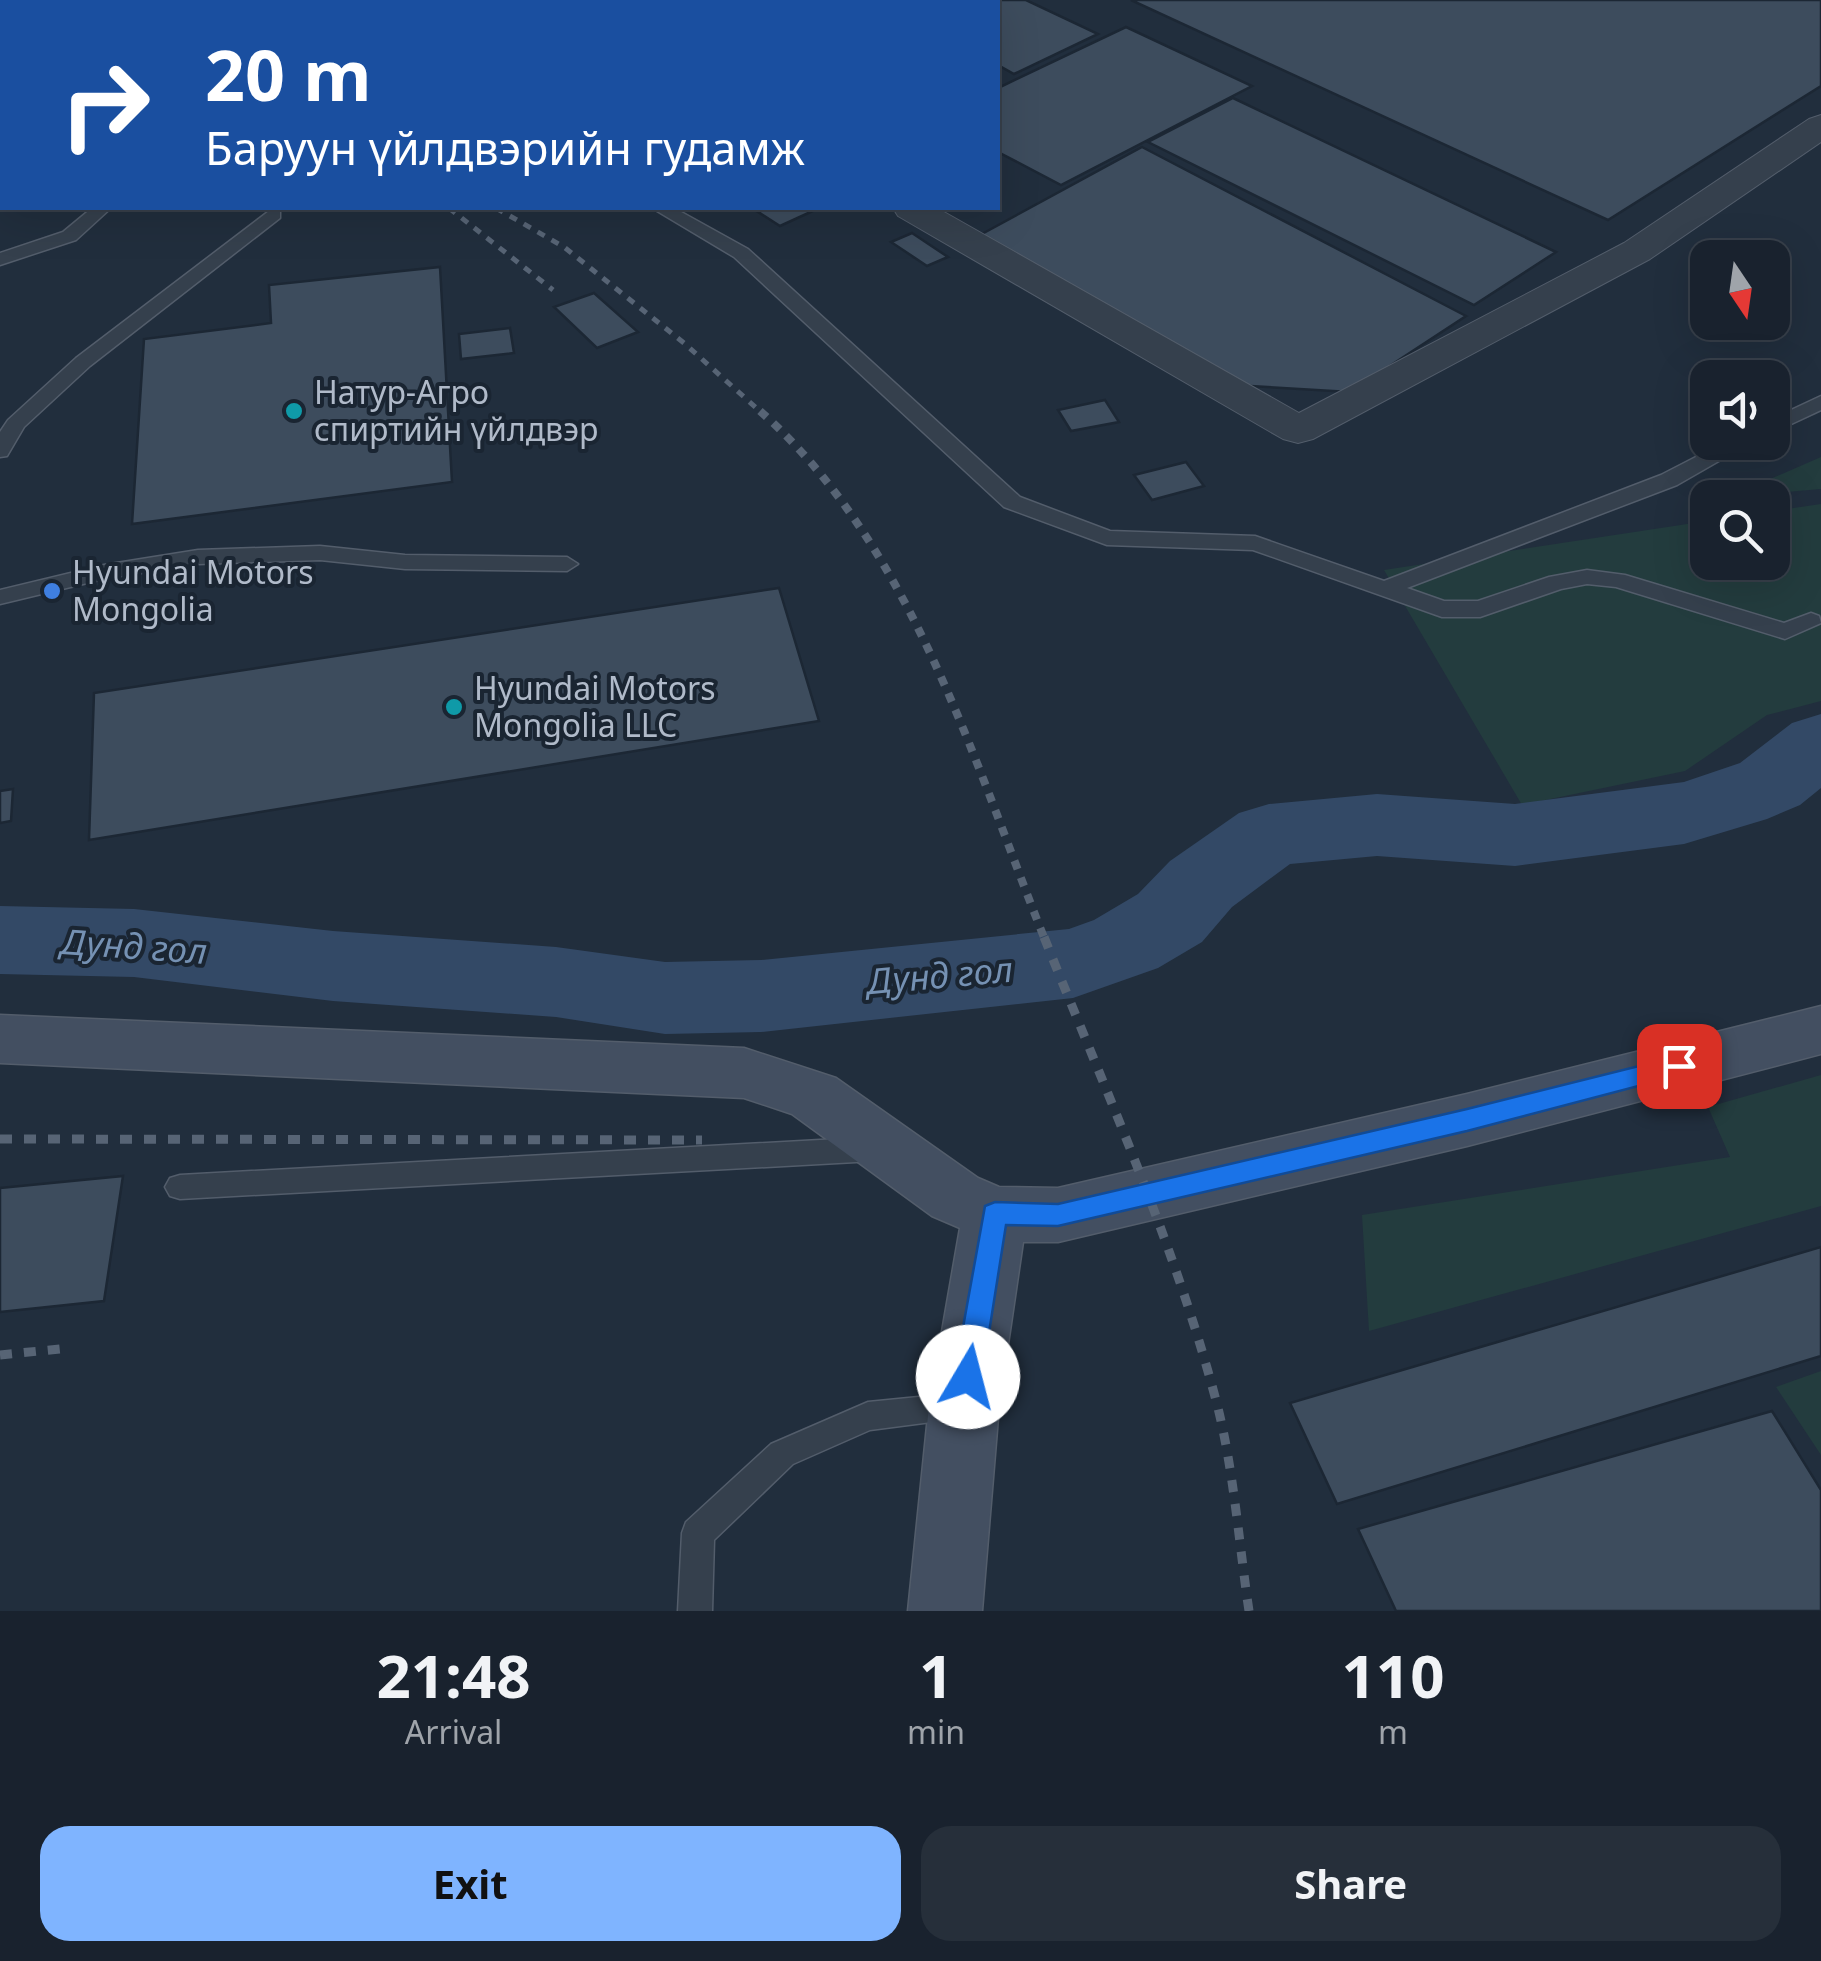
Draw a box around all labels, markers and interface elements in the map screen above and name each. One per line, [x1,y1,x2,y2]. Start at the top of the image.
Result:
text: 20 m [205,26,372,122]
icon: right [40,40,170,170]
text: Баруун үйлдвэрийн гудамж [205,117,805,178]
north arrow [1690,240,1790,340]
map controls [1690,240,1790,580]
button: sound [1690,360,1790,460]
place label: Натур-Агро спиртийн үйлдвэр [314,370,598,450]
marker: Натур-Агро спиртийн үйлдвэр [283,400,305,422]
button: search [1690,480,1790,580]
place label: Hyundai Motors Mongolia [72,550,314,630]
marker: Hyundai Motors Mongolia [41,580,63,602]
place label: Hyundai Motors Mongolia LLC [474,666,716,746]
marker: Hyundai Motors Mongolia LLC [443,696,465,718]
water label: Дунд гол [57,917,209,974]
water label: Дунд гол [862,945,1015,1005]
pin [1637,1024,1722,1109]
icon: arrive [1652,1039,1707,1094]
position arrow [916,1325,1020,1429]
text: 21:48 [376,1634,531,1716]
text: 1 [919,1634,953,1716]
text: 110 [1342,1634,1445,1716]
text: Arrival [405,1710,502,1753]
text: min [907,1710,965,1753]
text: m [1378,1710,1408,1753]
button: Exit [40,1826,901,1941]
button: Share [921,1826,1781,1941]

